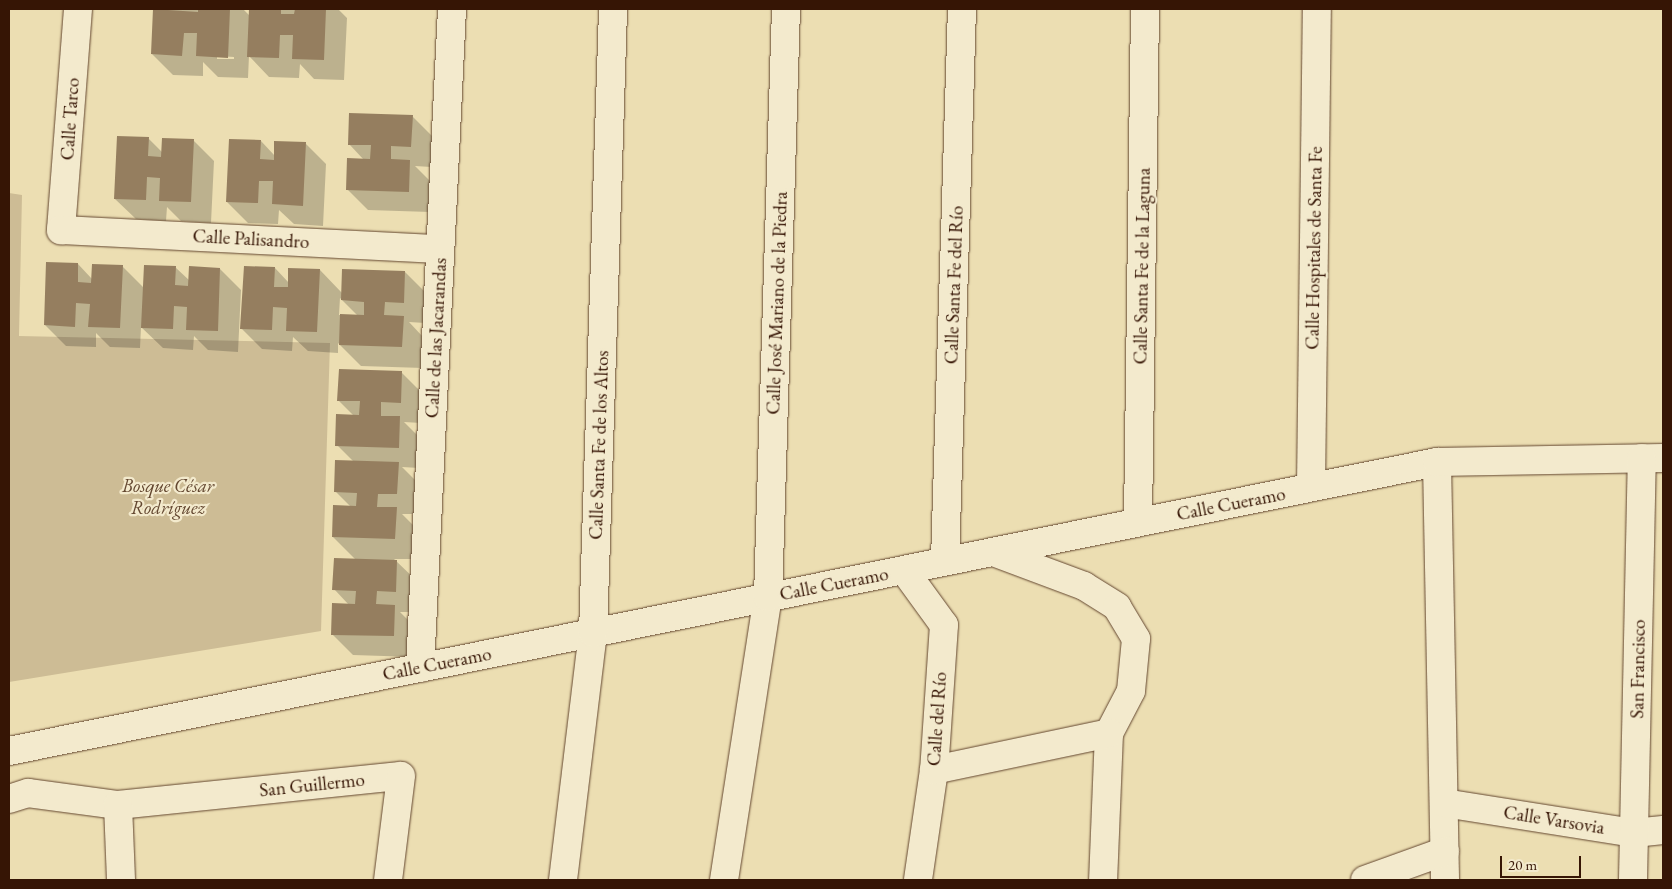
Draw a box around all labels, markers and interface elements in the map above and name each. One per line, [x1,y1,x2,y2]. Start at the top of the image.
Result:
street label: Calle Tarco [56,77,84,161]
street label: Calle Hospitales de Santa Fe [1301,146,1327,350]
street label: Calle Santa Fe de la Laguna [1129,167,1155,365]
street label: Calle José Mariano de la Piedra [762,191,792,415]
street label: Calle Santa Fe del Río [940,205,968,365]
street label: Calle Palisandro [192,225,310,253]
street label: Calle de las Jacarandas [420,257,452,419]
street label: Calle Santa Fe de los Altos [584,350,614,540]
park label: Bosque César Rodríguez [122,475,214,519]
street label: Calle Cueramo [1175,482,1287,526]
street label: Calle Cueramo [778,562,890,606]
street label: San Francisco [1626,619,1650,719]
street label: Calle Cueramo [381,642,493,686]
street label: Calle del Río [922,671,952,767]
street label: San Guillermo [258,768,366,802]
street label: Calle Varsovia [1502,801,1606,839]
scale bar [1502,846,1583,878]
text: 20 m [1508,855,1537,874]

